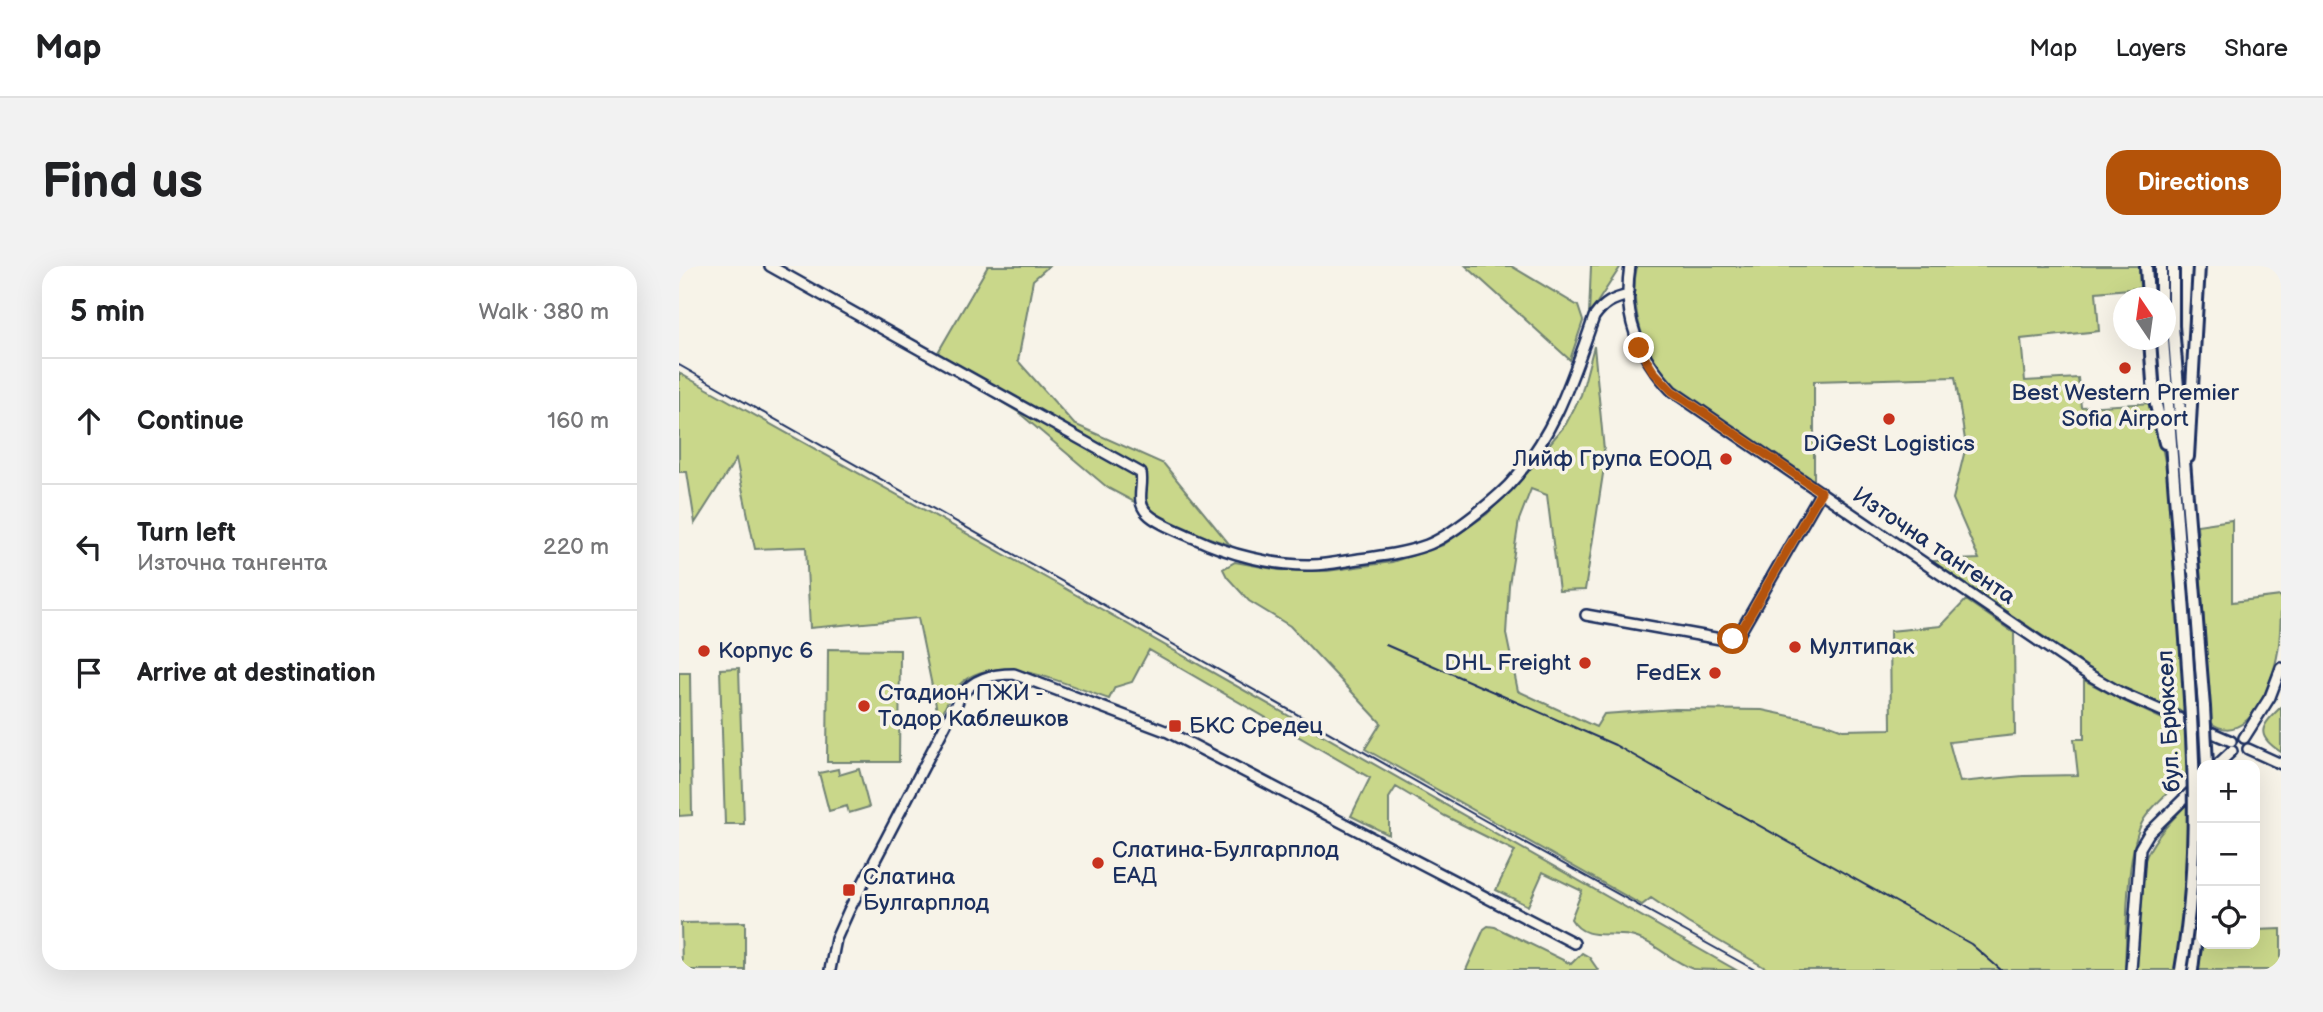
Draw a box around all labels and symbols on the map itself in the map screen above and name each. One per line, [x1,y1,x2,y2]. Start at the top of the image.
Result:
north arrow [2113,287,2176,350]
route end [1623,332,1654,363]
marker: Best Western Premier Sofia Airport [2117,360,2133,376]
place label: Best Western Premier Sofia Airport [2011,379,2240,433]
marker: DiGeSt Logistics [1881,411,1897,427]
place label: DiGeSt Logistics [1803,430,1975,458]
place label: Лийф Група ЕООД [1512,445,1712,473]
marker: Лийф Група ЕООД [1718,451,1734,467]
street label: Източна тангента [1847,481,2021,611]
route start [1717,623,1748,654]
place label: Мултипак [1809,633,1915,661]
place label: Корпус 6 [718,637,813,665]
marker: Мултипак [1787,639,1803,655]
marker: Корпус 6 [696,643,712,659]
place label: DHL Freight [1444,649,1571,677]
street label: бул. Брюксел [2151,649,2187,793]
marker: DHL Freight [1577,655,1593,671]
place label: FedEx [1635,659,1701,687]
marker: FedEx [1707,665,1723,681]
place label: Стадион ПЖИ - Тодор Каблешков [878,679,1068,733]
marker: Стадион ПЖИ - Тодор Каблешков [856,698,872,714]
place label: БКС Средец [1189,712,1323,740]
marker: БКС Средец [1167,718,1183,734]
place label: Слатина-Булгарплод ЕАД [1112,836,1339,890]
marker: Слатина-Булгарплод ЕАД [1090,855,1106,871]
place label: Слатина Булгарплод [863,863,989,917]
marker: Слатина Булгарплод [841,882,857,898]

